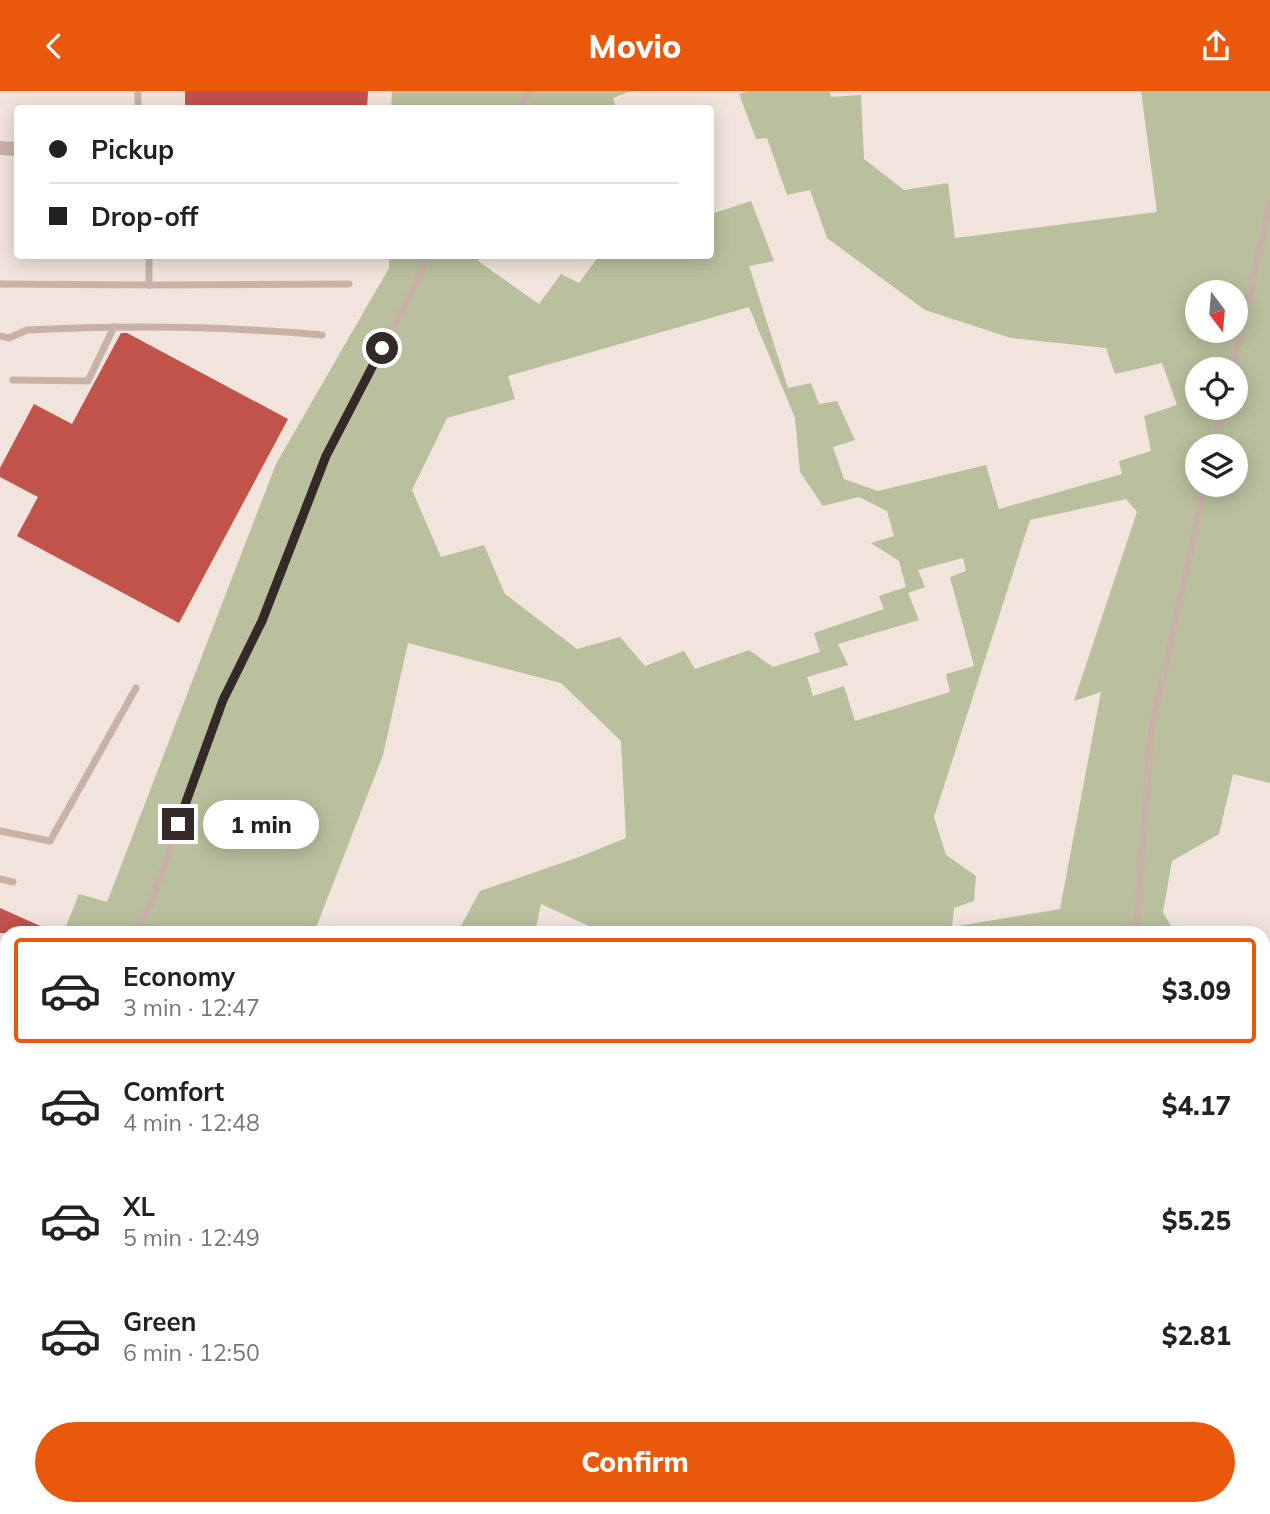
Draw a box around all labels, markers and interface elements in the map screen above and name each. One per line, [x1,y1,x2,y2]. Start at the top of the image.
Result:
text: Movio [589,26,681,66]
icon: back [35,27,73,65]
icon: share [1197,27,1235,65]
text: Pickup [91,133,174,166]
text: Drop-off [91,200,198,233]
north arrow [1185,280,1248,343]
map controls [1185,280,1248,497]
route start [366,332,398,364]
button: locate [1185,357,1248,420]
button: layers [1185,434,1248,497]
callout: 1 min [202,799,318,849]
route end [162,808,194,840]
text: 1 min [230,810,292,839]
icon: car [39,959,102,1022]
text: Economy [123,960,235,993]
text: $3.09 [1162,974,1231,1007]
text: 3 min · 12:47 [123,993,260,1022]
icon: car [39,1074,102,1137]
text: Comfort [123,1075,224,1108]
text: $4.17 [1162,1089,1231,1122]
text: 4 min · 12:48 [123,1108,260,1137]
icon: car [39,1189,102,1252]
text: XL [123,1190,155,1223]
text: $5.25 [1162,1204,1231,1237]
text: 5 min · 12:49 [123,1223,260,1252]
icon: car [39,1304,102,1367]
text: Green [123,1305,196,1338]
text: $2.81 [1162,1319,1231,1352]
text: 6 min · 12:50 [123,1338,260,1367]
button: Confirm [35,1422,1235,1502]

